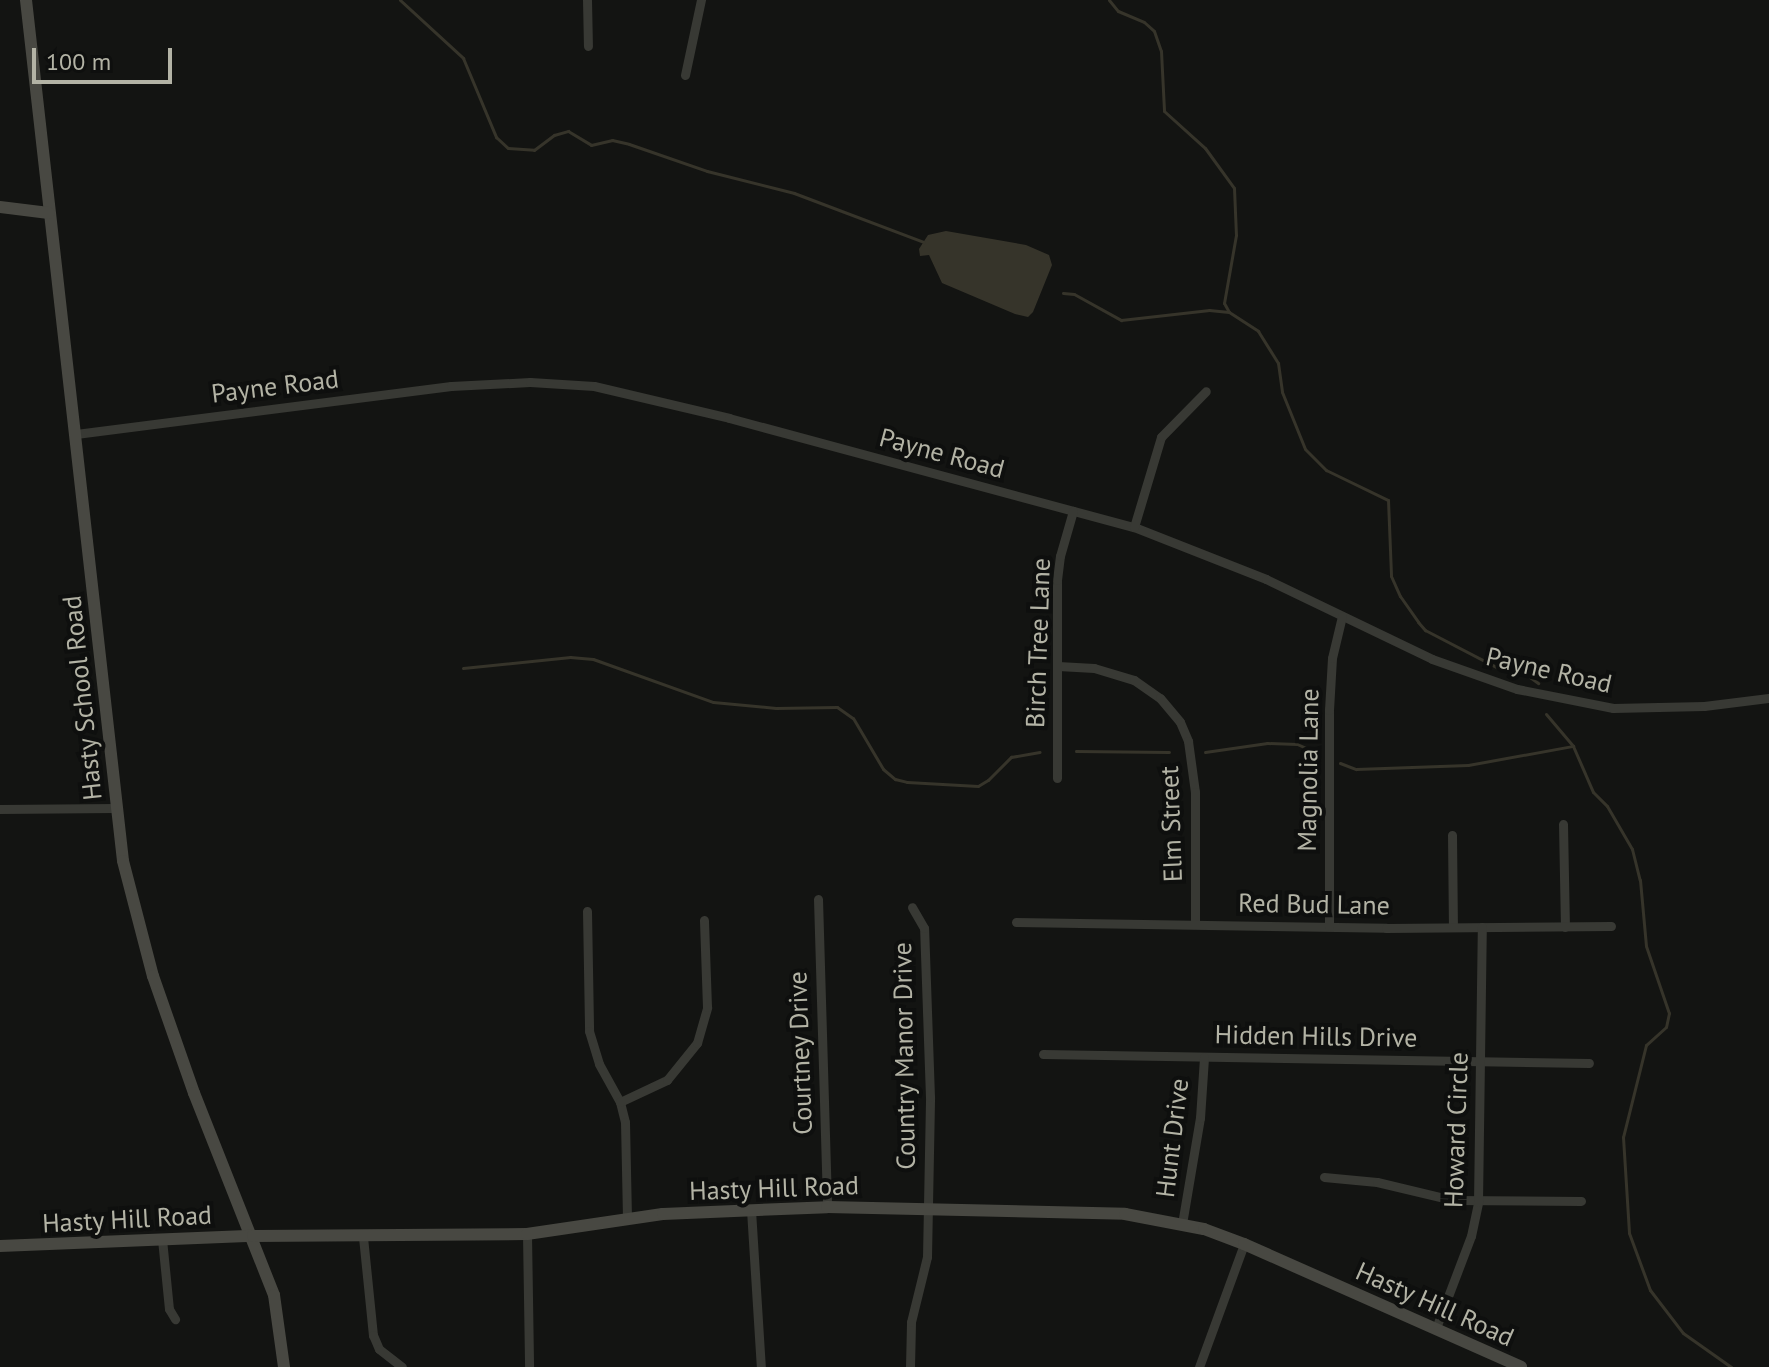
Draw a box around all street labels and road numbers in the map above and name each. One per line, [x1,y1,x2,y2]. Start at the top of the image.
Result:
street label: Payne Road [210,363,340,409]
street label: Payne Road [876,421,1008,485]
street label: Birch Tree Lane [1019,557,1057,729]
street label: Hasty School Road [56,594,108,802]
street label: Payne Road [1483,640,1615,700]
street label: Magnolia Lane [1291,688,1325,852]
street label: Elm Street [1153,765,1189,883]
street label: Red Bud Lane [1238,887,1390,921]
street label: Country Manor Drive [886,942,922,1170]
street label: Courtney Drive [782,970,818,1136]
street label: Hidden Hills Drive [1214,1019,1418,1053]
street label: Howard Circle [1438,1051,1474,1209]
street label: Hunt Drive [1149,1077,1195,1199]
street label: Hasty Hill Road [688,1169,860,1207]
street label: Hasty Hill Road [41,1199,213,1239]
street label: Hasty Hill Road [1351,1255,1519,1353]

